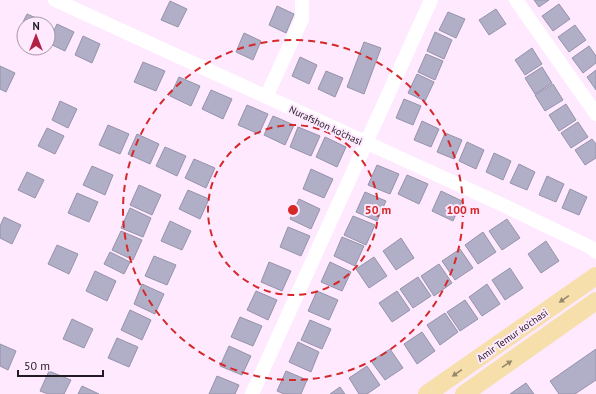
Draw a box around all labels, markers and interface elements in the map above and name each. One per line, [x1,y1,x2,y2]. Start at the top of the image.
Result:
north arrow [16,16,56,56]
text: N [32,19,40,33]
street label: Nurafshon ko'chasi [287,103,364,148]
text: 50 m [365,202,391,217]
text: 100 m [446,202,480,217]
centre of rings [286,203,300,217]
one-way arrow [559,295,569,303]
street label: Amir Temur ko'chasi [474,306,550,365]
scale bar [18,352,103,378]
text: 50 m [24,358,50,373]
one-way arrow [502,360,512,368]
one-way arrow [452,369,463,377]

